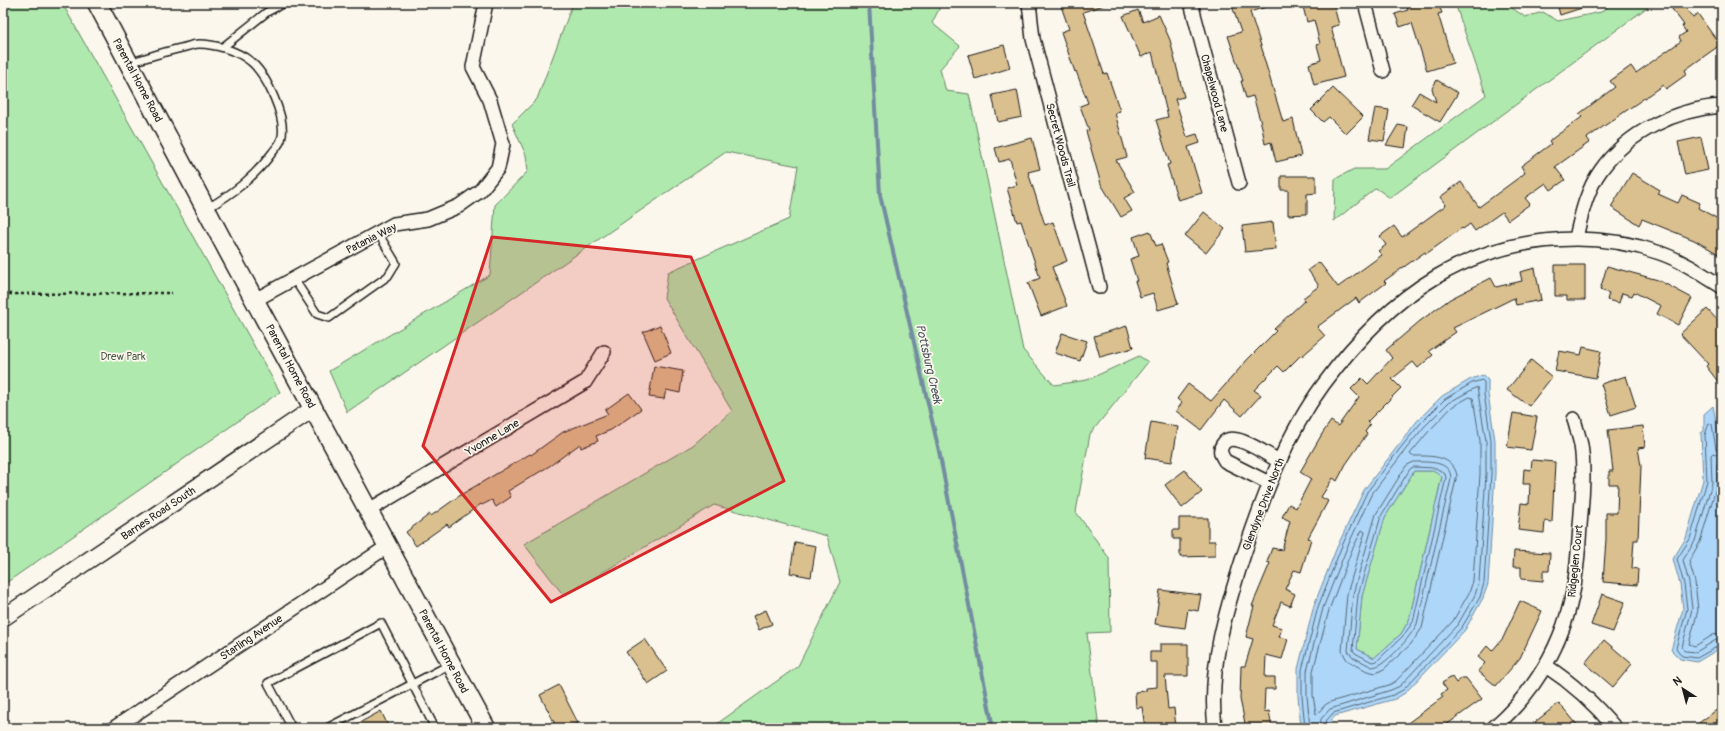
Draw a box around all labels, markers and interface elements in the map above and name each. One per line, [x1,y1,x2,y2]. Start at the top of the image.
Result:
street label: Parental Home Road [110,36,165,124]
street label: Chapelwood Lane [1198,53,1231,134]
street label: Secret Woods Trail [1043,102,1078,189]
street label: Patania Way [344,220,399,257]
street label: Parental Home Road [263,322,318,410]
water label: Pottsburg Creek [912,323,945,406]
park label: Drew Park [100,350,146,363]
street label: Yvonne Lane [462,416,522,459]
street label: Glendyne Drive North [1240,456,1287,552]
street label: Barnes Road South [119,484,198,543]
street label: Ridgeglen Court [1565,523,1586,598]
street label: Parental Home Road [416,607,471,695]
street label: Starling Avenue [218,611,285,663]
north arrow [1663,669,1703,709]
text: N [1671,674,1685,689]

